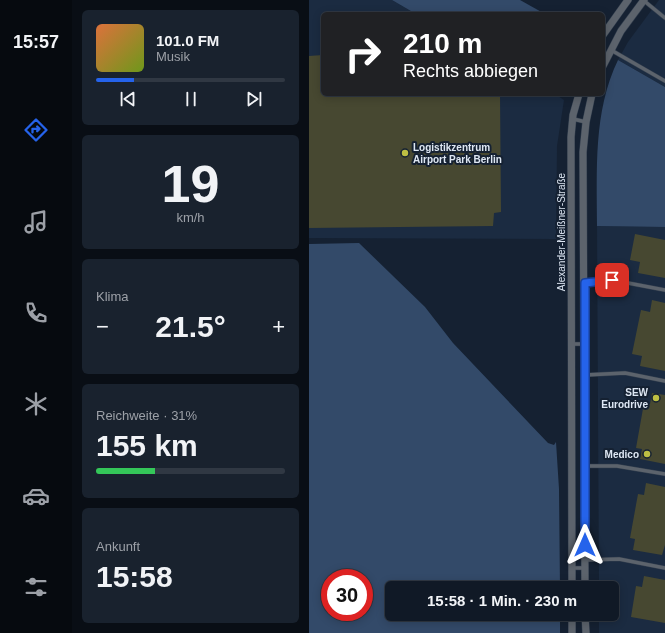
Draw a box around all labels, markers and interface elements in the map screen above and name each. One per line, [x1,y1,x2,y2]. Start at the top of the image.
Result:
icon: right [337,28,389,80]
text: 210 m [403,28,482,59]
text: 15:57 [13,32,59,52]
text: 101.0 FM [156,32,219,49]
text: Musik [156,49,190,64]
text: Rechts abbiegen [403,61,538,81]
icon: previous [117,88,139,110]
icon: pause [180,88,202,110]
icon: next [243,88,265,110]
icon: directions [22,116,50,144]
place label: Logistikzentrum Airport Park Berlin [413,142,502,165]
marker: Logistikzentrum Airport Park Berlin [400,148,410,158]
text: 19 [162,155,219,213]
street label: Alexander-Meißner-Straße [556,172,567,291]
icon: music [22,208,50,236]
text: km/h [176,210,205,225]
pin [595,263,629,297]
icon: arrive [601,269,623,291]
text: Klima [96,289,129,304]
icon: phone [22,299,50,327]
text: 21.5° [155,310,226,343]
text: − [96,314,109,339]
text: + [272,314,285,339]
place label: SEW Eurodrive [601,387,649,410]
icon: climate [22,390,50,418]
marker: SEW Eurodrive [651,393,661,403]
text: Reichweite · 31% [96,408,197,423]
text: 155 km [96,429,198,462]
place label: Medico [605,449,639,460]
marker: Medico [642,449,652,459]
icon: car [22,482,50,510]
position arrow [564,524,606,566]
text: Ankunft [96,539,140,554]
text: 15:58 [96,560,173,593]
speed limit sign: 30 [321,569,373,621]
icon: filters [22,573,50,601]
text: 15:58 · 1 Min. · 230 m [427,592,577,609]

